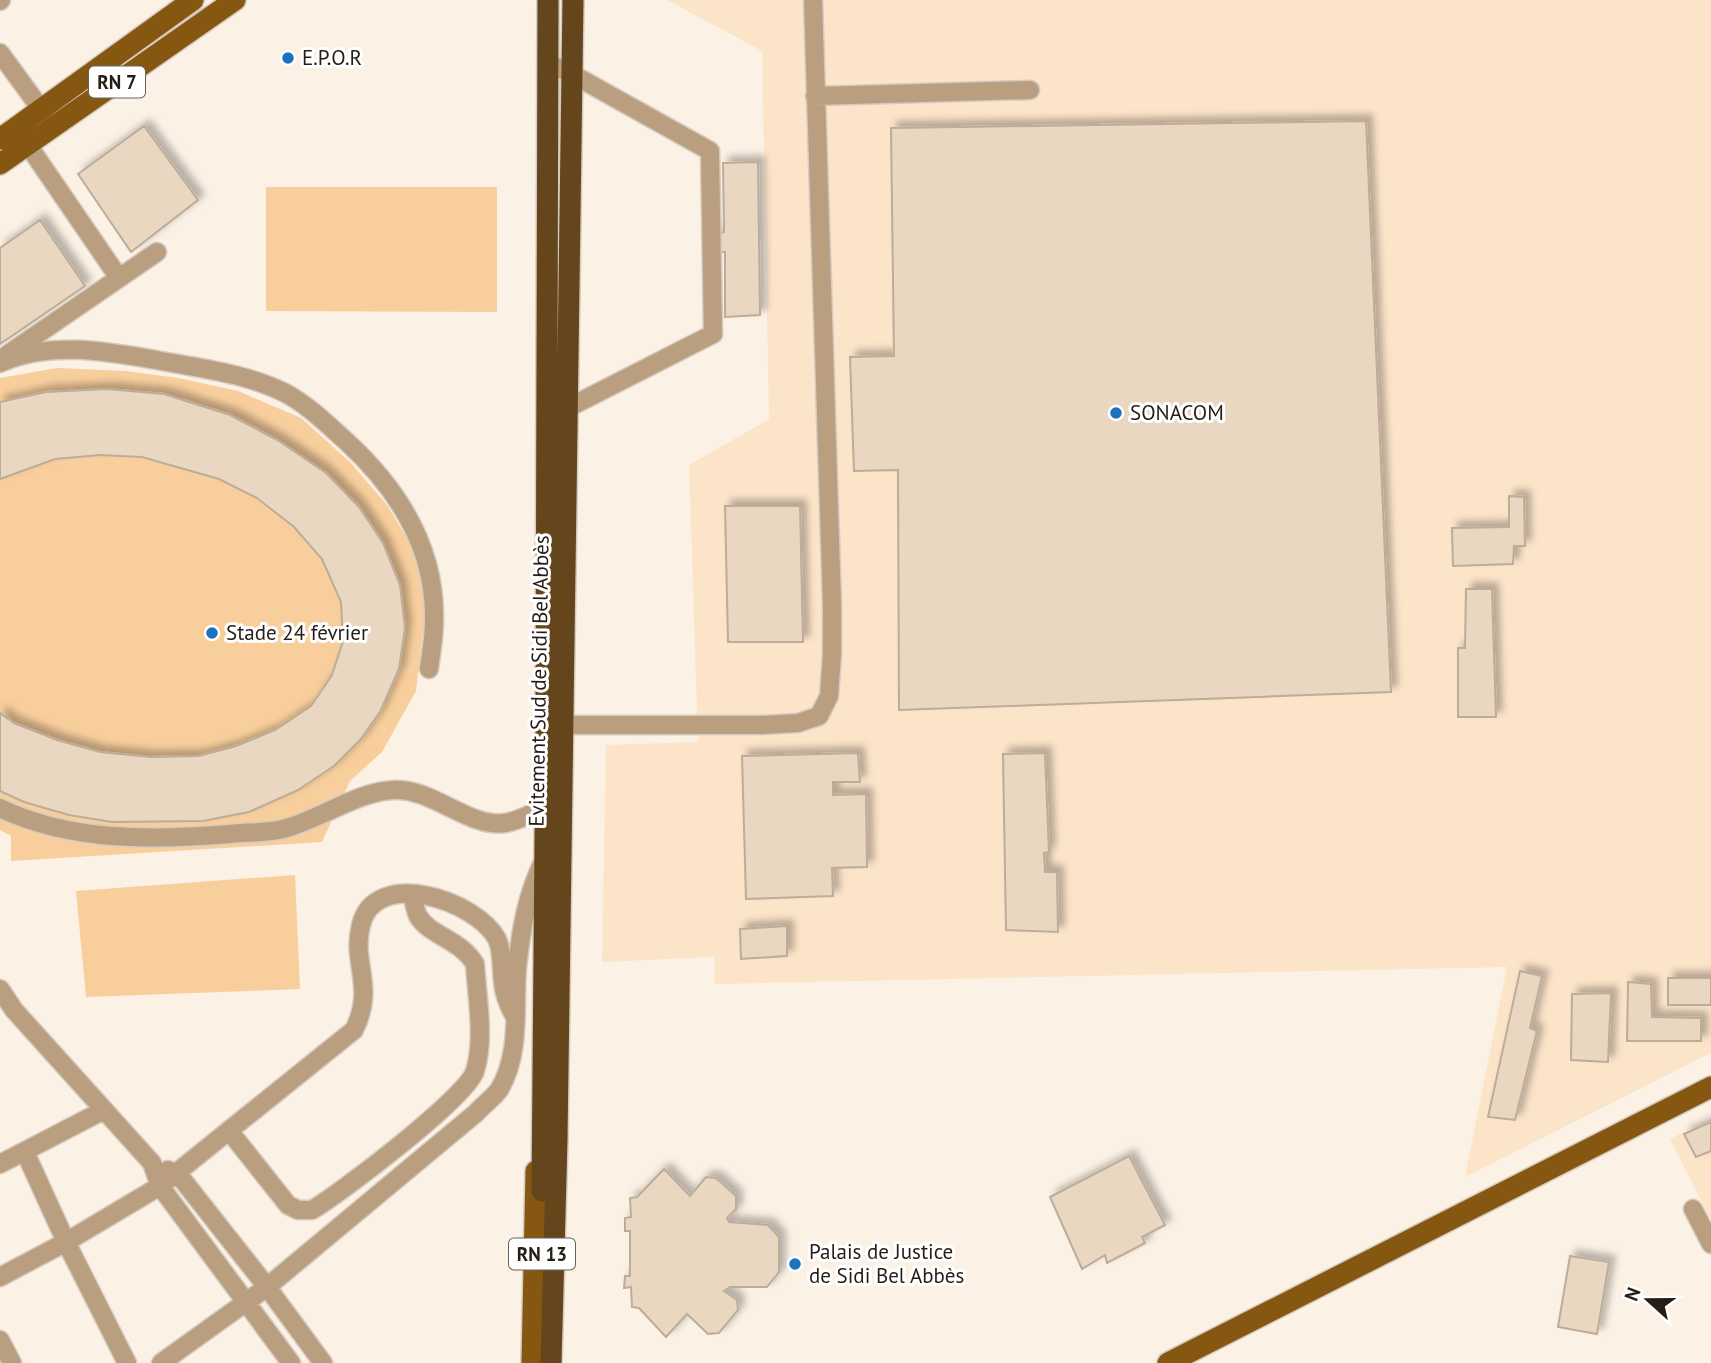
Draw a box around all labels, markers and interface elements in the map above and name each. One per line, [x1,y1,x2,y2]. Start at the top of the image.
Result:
place label: E.P.O.R [302,44,362,71]
marker: E.P.O.R [280,50,296,66]
road number: RN 7 [89,66,145,97]
place label: SONACOM [1130,399,1224,426]
marker: SONACOM [1108,405,1124,421]
street label: Evitement Sud de Sidi Bel Abbès [522,535,555,827]
place label: Stade 24 février [226,619,368,646]
marker: Stade 24 février [204,625,220,641]
road number: RN 13 [509,1238,575,1270]
place label: Palais de Justice de Sidi Bel Abbès [809,1238,964,1289]
marker: Palais de Justice de Sidi Bel Abbès [787,1256,803,1272]
north arrow [1613,1265,1683,1335]
text: N [1619,1284,1646,1304]

